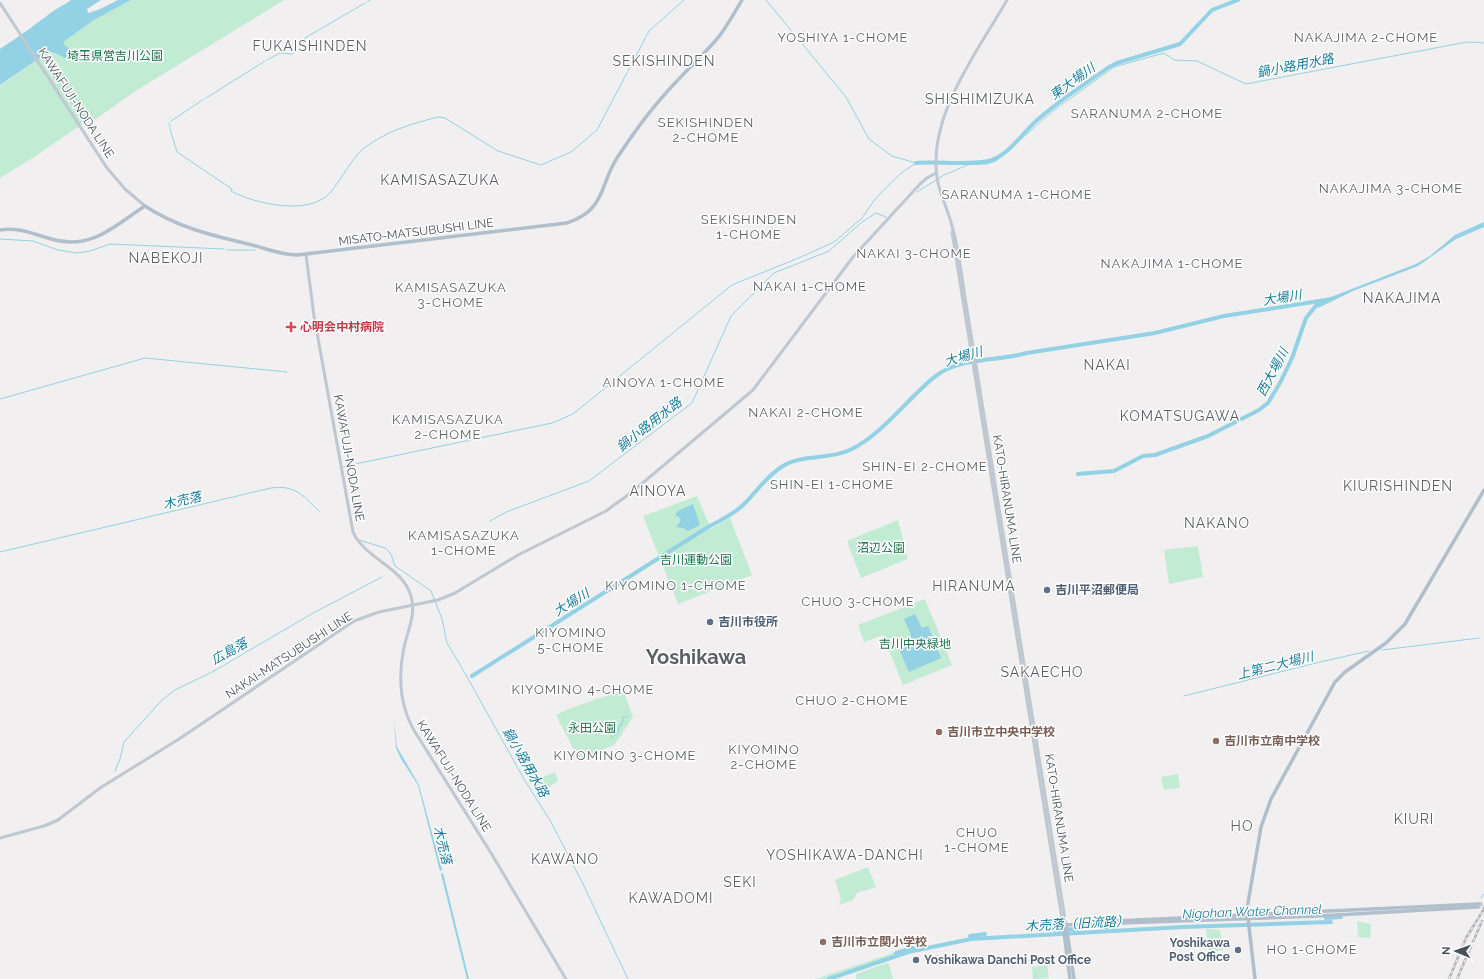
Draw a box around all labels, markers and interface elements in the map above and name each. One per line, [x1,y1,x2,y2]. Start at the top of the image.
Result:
district label: YOSHIYA 1-CHOME [778,30,908,45]
district label: NAKAJIMA 2-CHOME [1294,30,1438,45]
district label: FUKAISHINDEN [252,38,368,54]
street label: KAWAFUJI-NODA LINE [35,45,117,161]
park label: 埼玉県営吉川公園 [67,49,163,63]
water label: 鍋小路用水路 [1255,50,1336,80]
district label: SEKISHINDEN [613,53,715,69]
water label: 東大場川 [1047,59,1099,103]
district label: SHISHIMIZUKA [925,91,1035,107]
district label: SARANUMA 2-CHOME [1071,106,1223,121]
district label: SEKISHINDEN 2-CHOME [658,115,754,145]
district label: KAMISASAZUKA [380,172,500,188]
district label: NAKAJIMA 3-CHOME [1319,181,1463,196]
district label: SARANUMA 1-CHOME [941,187,1093,202]
district label: SEKISHINDEN 1-CHOME [701,212,797,242]
street label: MISATO-MATSUBUSHI LINE [338,216,494,248]
district label: NAKAI 3-CHOME [856,246,972,261]
district label: NABEKOJI [129,250,203,266]
district label: NAKAJIMA 1-CHOME [1100,256,1244,271]
district label: NAKAI 1-CHOME [753,279,867,294]
district label: KAMISASAZUKA 3-CHOME [395,280,507,310]
water label: 大場川 [1262,287,1304,308]
district label: NAKAJIMA [1363,290,1441,306]
place label: 心明会中村病院 [300,320,384,334]
marker: 心明会中村病院 [285,321,297,333]
water label: 大場川 [942,343,986,369]
water label: 西大場川 [1254,344,1292,399]
district label: NAKAI [1083,357,1131,373]
district label: AINOYA 1-CHOME [603,375,725,390]
street label: KAWAFUJI-NODA LINE [331,393,367,523]
water label: 鍋小路用水路 [614,394,685,454]
district label: NAKAI 2-CHOME [748,405,864,420]
district label: KOMATSUGAWA [1120,408,1240,424]
district label: KAMISASAZUKA 2-CHOME [392,412,504,442]
street label: KATO-HIRANUMA LINE [990,434,1024,564]
district label: SHIN-EI 2-CHOME [862,459,988,474]
district label: SHIN-EI 1-CHOME [770,477,894,492]
district label: KIURISHINDEN [1343,478,1453,494]
district label: AINOYA [629,483,687,499]
water label: 木売落 [161,488,205,512]
district label: NAKANO [1184,515,1250,531]
district label: KAMISASAZUKA 1-CHOME [408,528,520,558]
park label: 沼辺公園 [857,541,905,555]
park label: 吉川運動公園 [660,553,732,567]
district label: KIYOMINO 1-CHOME [605,578,747,593]
district label: HIRANUMA [932,578,1016,594]
place label: 吉川平沼郵便局 [1055,583,1139,597]
water label: 大場川 [551,585,593,619]
marker: 吉川平沼郵便局 [1042,585,1052,595]
district label: CHUO 3-CHOME [801,594,915,609]
street label: NAKAI-MATSUBUSHI LINE [223,609,355,701]
place label: 吉川市役所 [718,615,778,629]
marker: 吉川市役所 [705,617,715,627]
district label: KIYOMINO 5-CHOME [535,625,607,655]
water label: 広島落 [209,634,252,667]
park label: 吉川中央緑地 [879,637,951,651]
district label: Yoshikawa [646,645,746,669]
water label: 上第二大場川 [1235,648,1317,682]
district label: SAKAECHO [1000,664,1084,680]
district label: KIYOMINO 4-CHOME [511,682,655,697]
district label: CHUO 2-CHOME [795,693,909,708]
street label: KAWAFUJI-NODA LINE [414,718,494,834]
park label: 永田公園 [568,721,616,735]
water label: 鍋小路用水路 [500,725,552,801]
place label: 吉川市立中央中学校 [947,725,1055,739]
marker: 吉川市立中央中学校 [934,727,944,737]
place label: 吉川市立南中学校 [1224,734,1320,748]
marker: 吉川市立南中学校 [1211,736,1221,746]
district label: KIYOMINO 2-CHOME [728,742,800,772]
district label: KIYOMINO 3-CHOME [554,748,696,763]
street label: KATO-HIRANUMA LINE [1042,753,1076,883]
district label: KIURI [1394,811,1434,827]
district label: HO [1231,818,1253,834]
water label: 木売落 [431,824,455,868]
district label: CHUO 1-CHOME [944,825,1010,855]
district label: YOSHIKAWA-DANCHI [766,847,924,863]
district label: KAWANO [531,851,599,867]
district label: SEKI [723,874,757,890]
district label: KAWADOMI [628,890,714,906]
water label: Nigohan Water Channel [1182,902,1323,921]
water label: 木売落（旧流路） [1025,913,1129,934]
north arrow [1436,931,1476,971]
place label: 吉川市立関小学校 [831,935,927,949]
place label: Yoshikawa Post Office [1169,936,1230,964]
marker: 吉川市立関小学校 [818,937,828,947]
district label: HO 1-CHOME [1266,942,1358,957]
marker: Yoshikawa Post Office [1233,945,1243,955]
text: N [1440,946,1453,955]
place label: Yoshikawa Danchi Post Office [924,953,1091,967]
marker: Yoshikawa Danchi Post Office [911,955,921,965]

